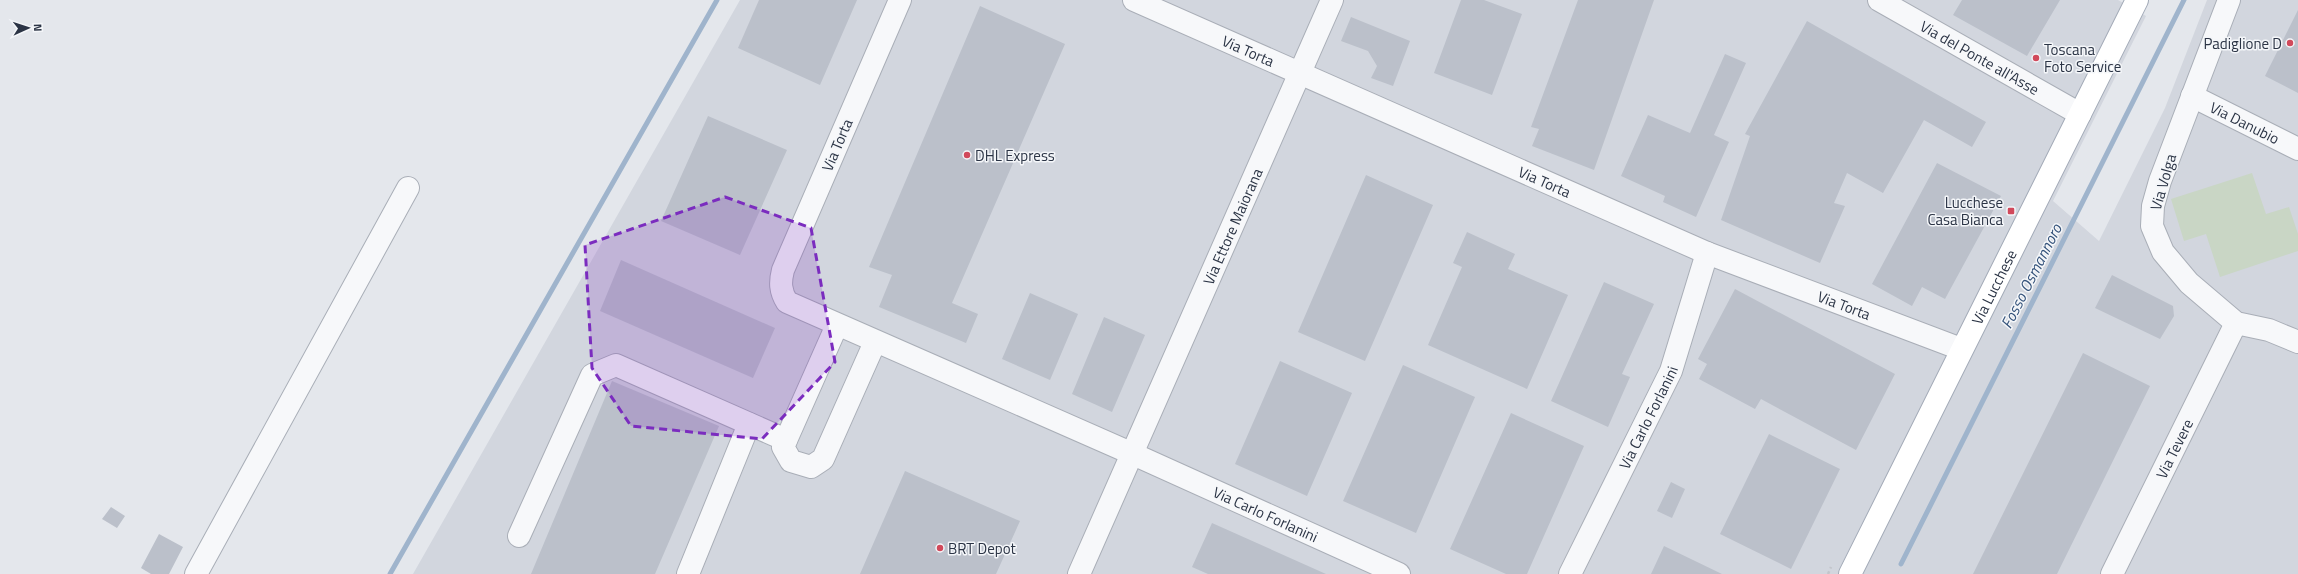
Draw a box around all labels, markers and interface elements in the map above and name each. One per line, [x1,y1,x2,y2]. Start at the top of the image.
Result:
north arrow [8,8,48,48]
street label: Via del Ponte all'Asse [1916,14,2044,100]
text: N [30,23,46,32]
street label: Via Torta [1218,29,1279,72]
place label: Padiglione D [2203,32,2282,55]
place label: Toscana Foto Service [2044,38,2121,78]
marker: Padiglione D [2285,38,2295,48]
marker: Toscana Foto Service [2031,53,2041,63]
street label: Via Danubio [2206,95,2284,150]
street label: Via Torta [816,115,859,175]
place label: DHL Express [975,144,1055,167]
marker: DHL Express [962,150,972,160]
street label: Via Volga [2144,151,2182,213]
street label: Via Torta [1515,160,1575,203]
street label: Via Ettore Maiorana [1197,164,1268,288]
place label: Lucchese Casa Bianca [1927,191,2003,231]
marker: Lucchese Casa Bianca [2006,206,2016,216]
water label: Fosso Osmannoro [1994,219,2068,332]
street label: Via Lucchese [1965,245,2022,328]
street label: Via Torta [1814,284,1875,326]
street label: Via Carlo Forlanini [1613,363,1683,473]
street label: Via Tevere [2149,415,2199,482]
street label: Via Carlo Forlanini [1209,480,1322,548]
place label: BRT Depot [948,537,1017,560]
marker: BRT Depot [935,543,945,553]

